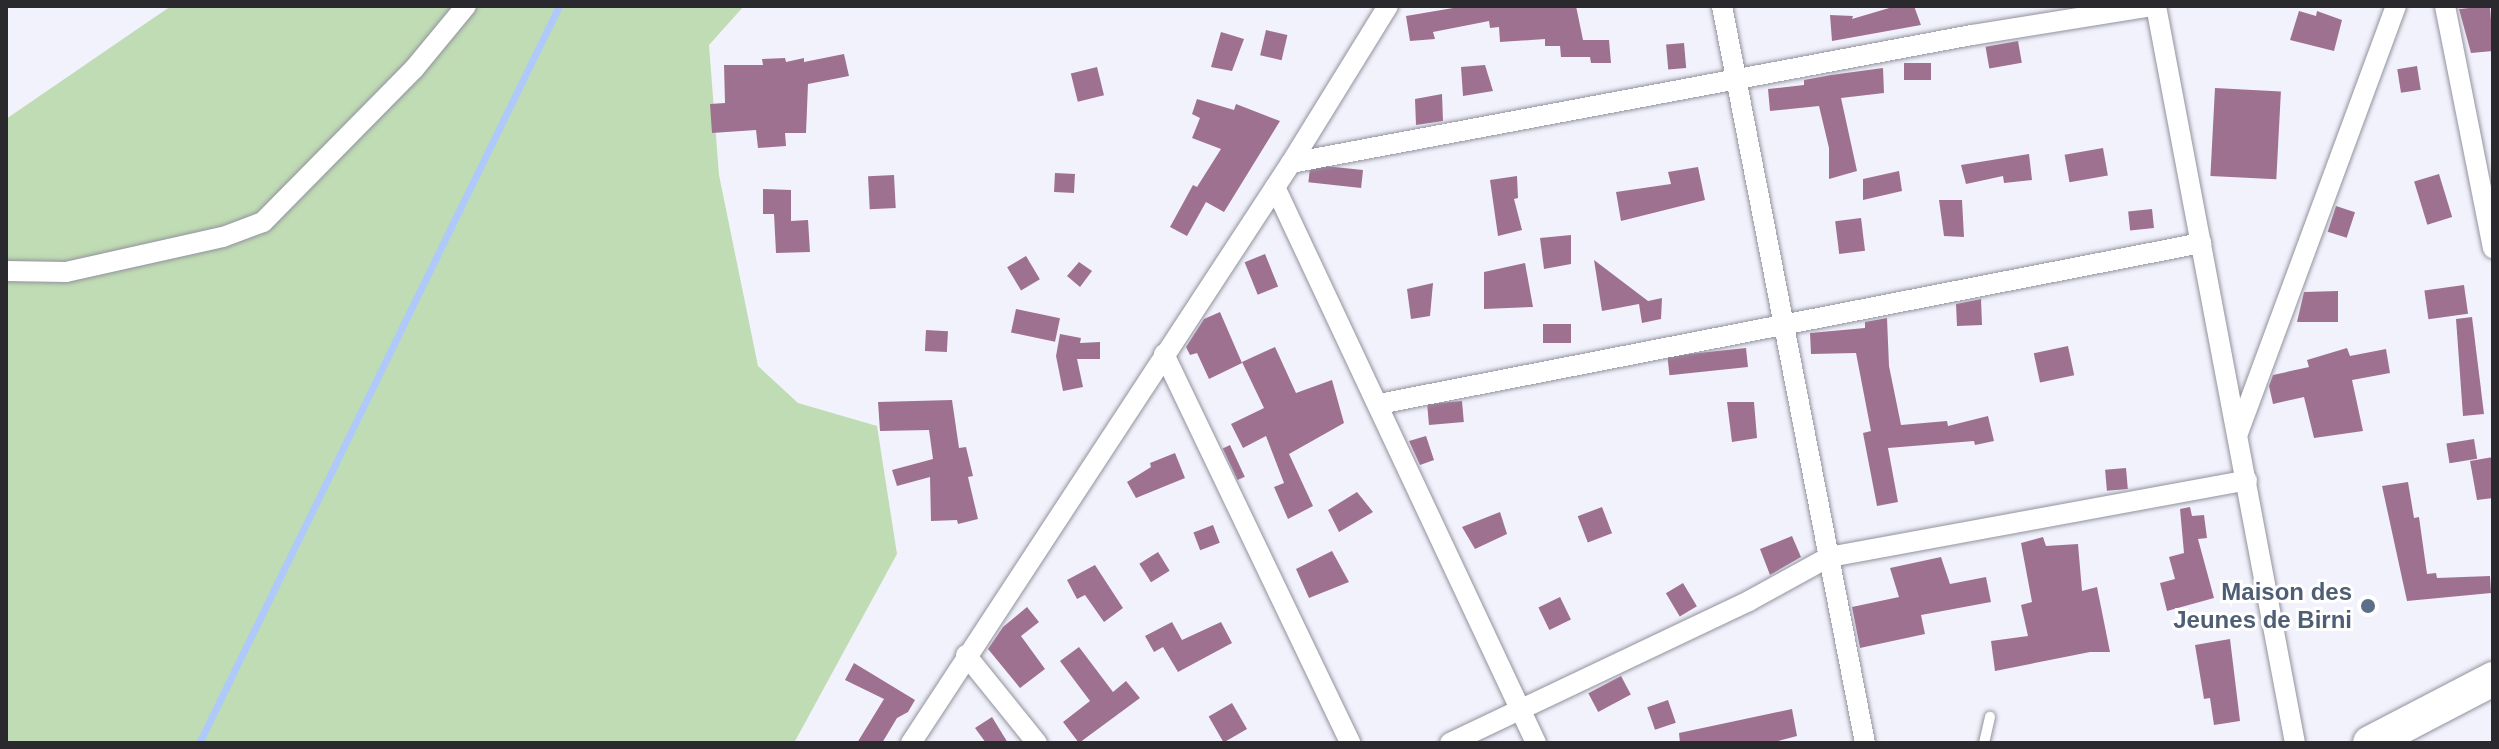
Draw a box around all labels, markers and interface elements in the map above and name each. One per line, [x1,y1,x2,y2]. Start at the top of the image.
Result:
place label: Maison des Jeunes de Birni [2173,578,2352,634]
marker: Maison des Jeunes de Birni [2359,597,2377,615]

